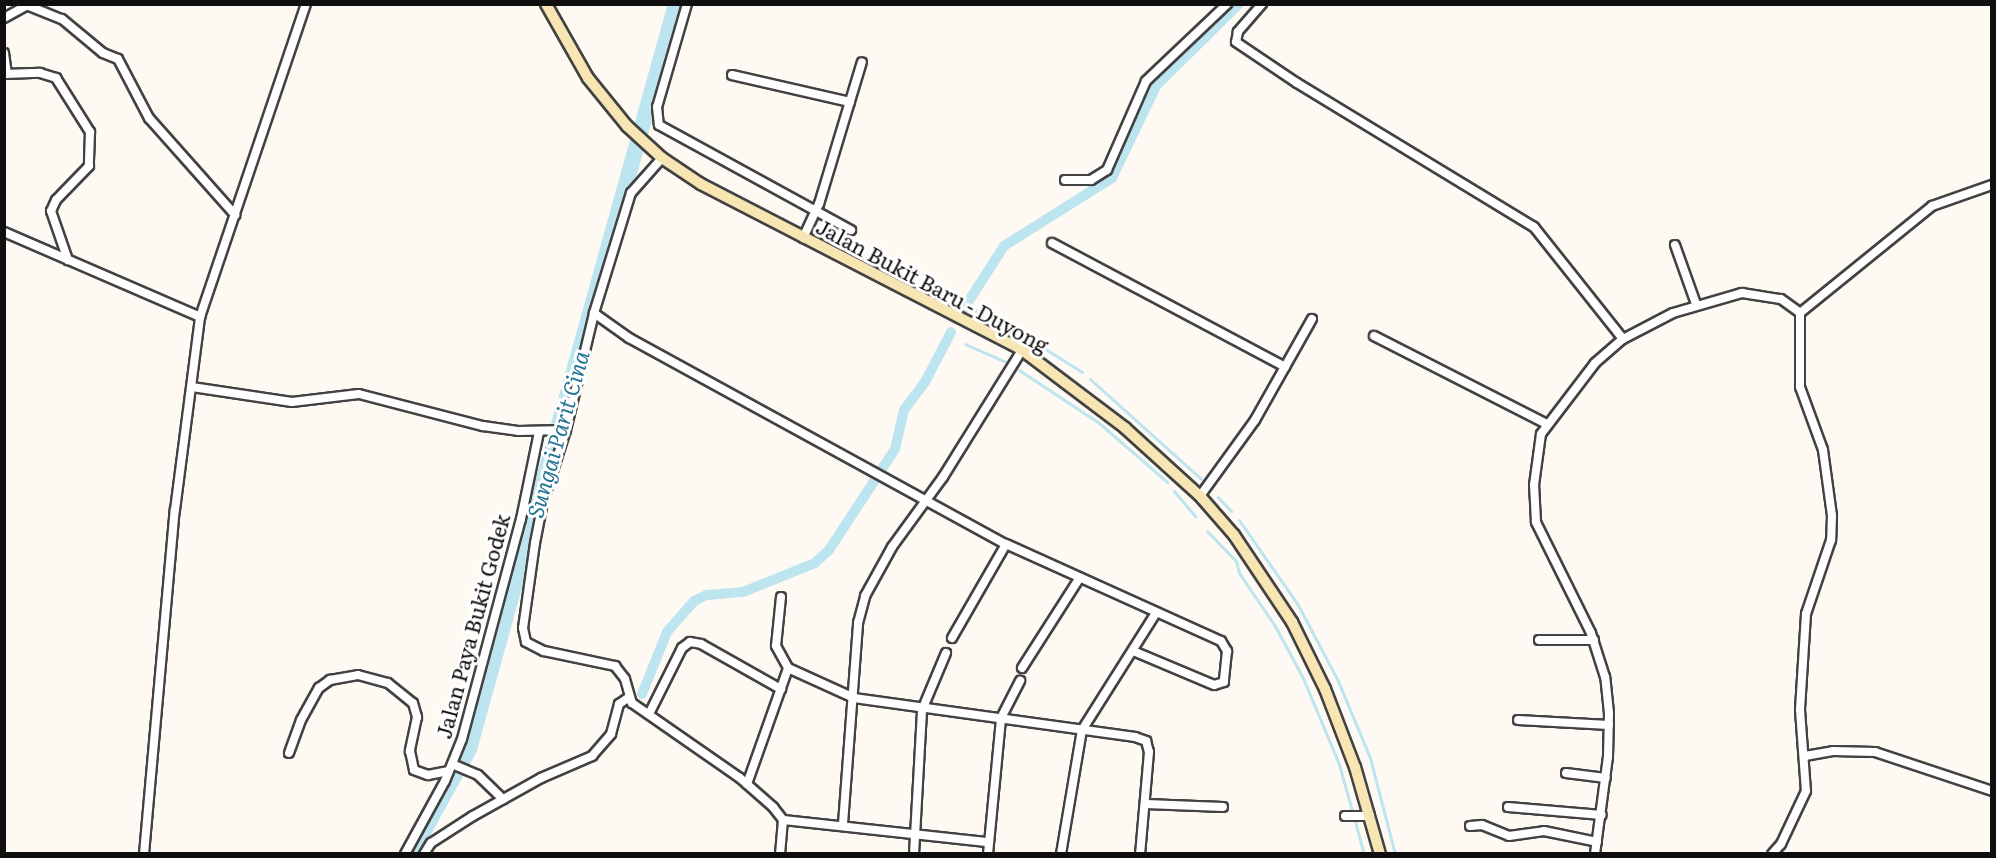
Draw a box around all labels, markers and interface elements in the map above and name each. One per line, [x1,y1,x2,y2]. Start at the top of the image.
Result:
street label: Jalan Bukit Baru - Duyong [813,213,1053,357]
water label: Sungai Parit Cina [521,347,593,521]
street label: Jalan Paya Bukit Godek [430,511,514,741]

